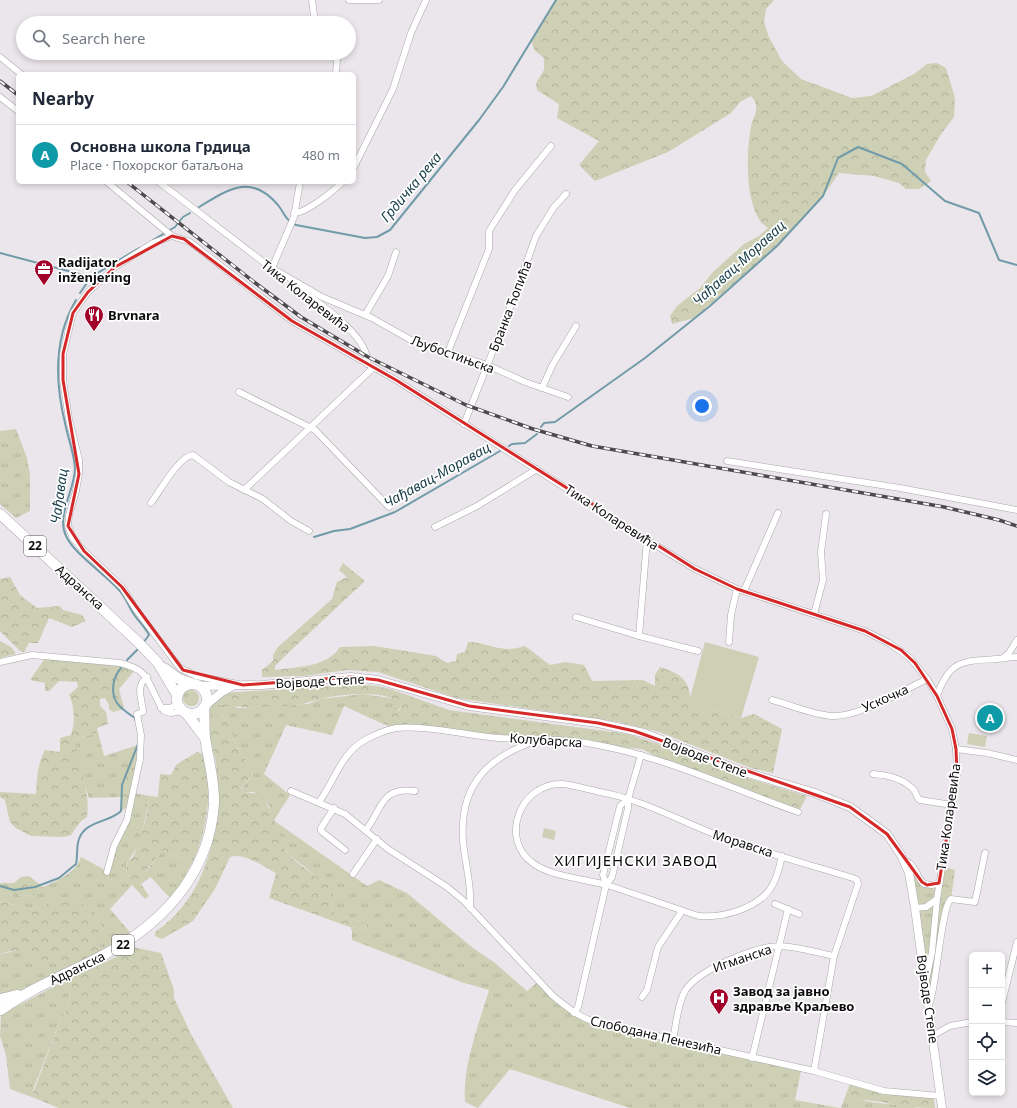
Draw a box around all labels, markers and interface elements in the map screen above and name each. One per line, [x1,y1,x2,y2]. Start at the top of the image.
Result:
search box [16,16,356,60]
icon: search [30,27,52,49]
text: Search here [62,28,145,48]
text: Nearby [32,87,94,110]
text: Основна школа Грдица [70,136,251,156]
text: A [41,146,50,164]
text: 480 m [302,146,340,164]
water label: Грдичка река [376,148,445,226]
text: Place · Похорског батаљона [70,156,243,174]
water label: Чађавац-Моравац [688,216,789,310]
place label: Radijator inženjering [58,253,131,286]
street label: Тика Коларевића [258,256,354,336]
office icon: Radijator inženjering [33,258,55,286]
street label: Бранка Ћопића [484,258,536,354]
restaurant icon: Brvnara [83,304,105,332]
place label: Brvnara [108,306,159,324]
street label: Љубостињска [409,331,497,377]
your location [692,396,712,416]
water label: Чађавац-Моравац [380,437,494,512]
water label: Чађавац [45,467,72,525]
street label: Тика Коларевића [562,480,662,554]
road number: 22 [24,536,46,556]
street label: Адранска [52,560,108,614]
street label: Војводе Степе [275,670,365,692]
street label: Ускочка [859,680,911,716]
pin: A [977,703,1003,733]
street label: Колубарска [509,728,583,752]
street label: Војводе Степе [660,733,750,781]
street label: Тика Коларевића [932,762,964,872]
street label: Моравска [711,825,775,861]
district label: ХИГИЈЕНСКИ ЗАВОД [554,850,718,870]
road number: 22 [112,935,134,955]
street label: Игманска [710,940,774,976]
street label: Адранска [46,947,108,989]
map controls [969,952,1005,1096]
button: + [969,952,1005,988]
street label: Војводе Степе [913,954,943,1044]
place label: Завод за јавно здравље Краљево [733,982,854,1015]
hospital icon: Завод за јавно здравље Краљево [708,987,730,1015]
button: − [969,988,1005,1024]
street label: Слободана Пенезића [589,1011,723,1059]
button: locate [969,1024,1005,1060]
button: layers [969,1060,1005,1096]

